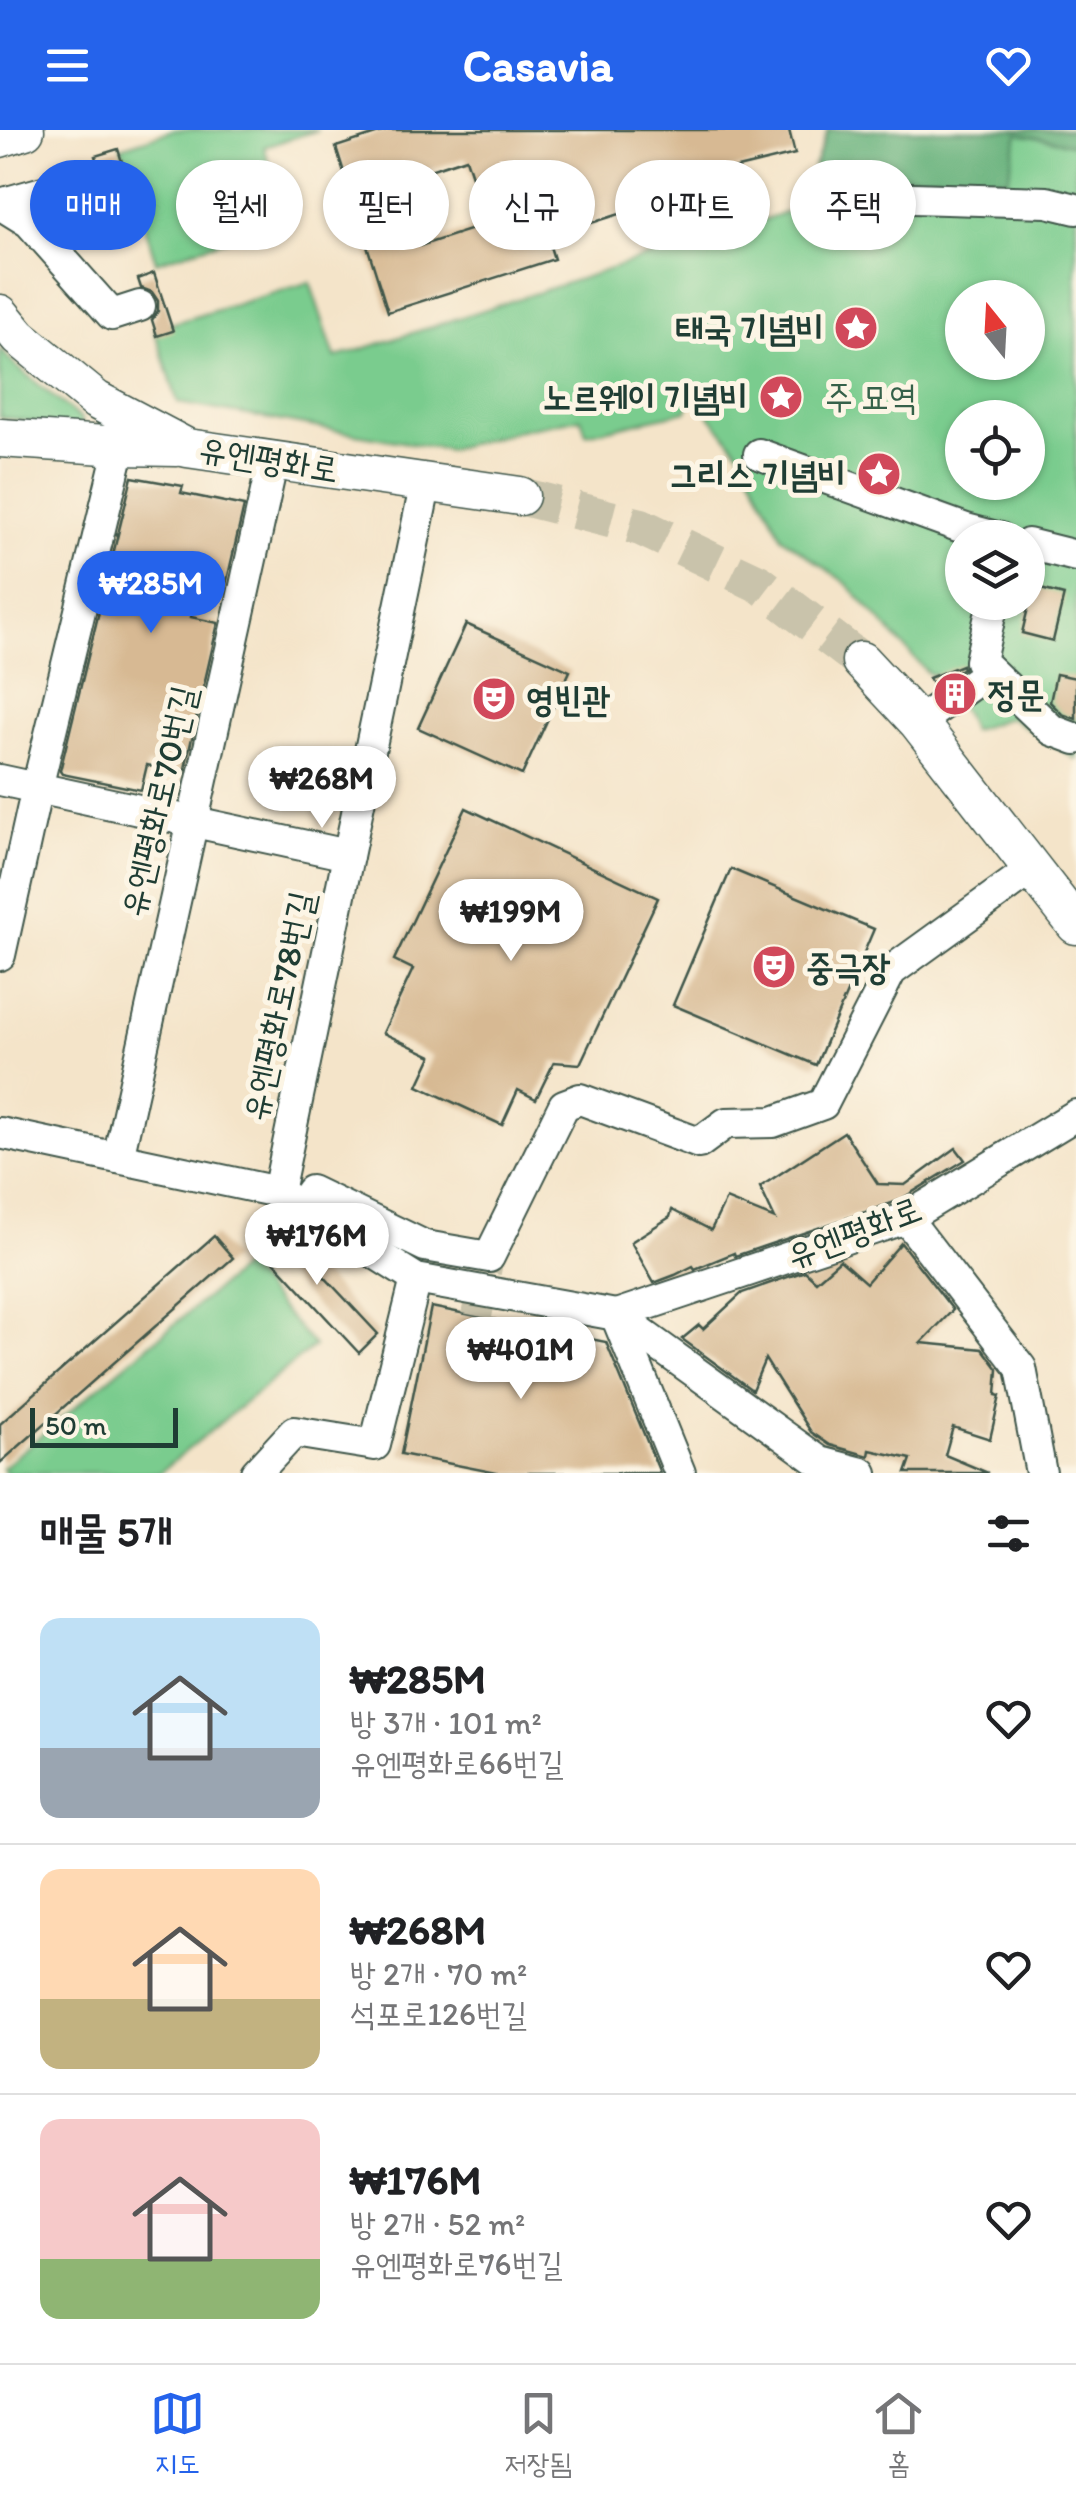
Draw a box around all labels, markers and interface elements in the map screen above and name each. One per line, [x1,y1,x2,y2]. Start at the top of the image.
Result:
icon: menu [40,38,95,93]
text: Casavia [463,38,613,92]
icon: heart [981,38,1036,93]
chip: 매매 [30,160,156,250]
chip: 월세 [176,160,303,250]
chip: 필터 [323,160,449,250]
chip: 신규 [469,160,595,250]
chip: 아파트 [615,160,770,250]
chip: 주택 [790,160,916,250]
north arrow [945,280,1045,380]
map controls [945,280,1045,620]
place icon: 태국 기념비 [833,305,879,351]
place label: 태국 기념비 [675,307,824,349]
place icon: 노르웨이 기념비 [758,374,804,420]
place label: 노르웨이 기념비 [543,376,748,418]
park label: 주 묘역 [825,376,917,418]
button: locate [945,400,1045,500]
street label: 유엔평화로 [196,427,342,491]
place icon: 그리스 기념비 [856,451,902,497]
place label: 그리스 기념비 [669,453,846,495]
button: layers [945,520,1045,620]
pin: ₩285M [81,551,221,636]
text: ₩285M [99,564,203,602]
building icon: 정문 [932,671,978,717]
place label: 정문 [988,673,1044,715]
theatre icon: 영빈관 [471,676,517,722]
place label: 영빈관 [526,678,611,720]
street label: 유엔평화로70번길 [111,681,205,921]
pin: ₩268M [252,746,392,831]
text: ₩268M [270,759,374,797]
pin: ₩199M [441,879,581,964]
street label: 유엔평화로78번길 [233,887,323,1125]
text: ₩199M [461,892,561,930]
theatre icon: 중극장 [751,944,797,990]
place label: 중극장 [806,946,891,988]
street label: 유엔평화로 [781,1187,927,1277]
pin: ₩176M [247,1203,387,1288]
text: ₩176M [267,1216,367,1254]
pin: ₩401M [451,1317,591,1402]
text: ₩401M [468,1330,574,1368]
scale bar [30,1403,178,1448]
text: 50 m [45,1408,107,1442]
text: 매물 5개 [40,1506,173,1557]
icon: filters [981,1506,1036,1561]
text: ₩285M [350,1653,486,1704]
icon: home [120,1658,240,1778]
icon: heart [981,1691,1036,1746]
text: 방 3개 · 101 m² [350,1704,542,1742]
text: 유엔평화로66번길 [350,1744,564,1782]
text: ₩268M [350,1904,486,1955]
icon: home [120,1909,240,2029]
icon: heart [981,1942,1036,1997]
text: 방 2개 · 70 m² [350,1955,527,1993]
text: 석포로126번길 [350,1995,527,2033]
text: ₩176M [350,2154,481,2205]
icon: home [120,2159,240,2279]
icon: heart [981,2192,1036,2247]
text: 방 2개 · 52 m² [350,2205,525,2243]
text: 유엔평화로76번길 [350,2245,563,2283]
tab: 지도 [150,2386,205,2483]
tab: 저장됨 [504,2386,572,2483]
tab: 홈 [871,2386,926,2483]

